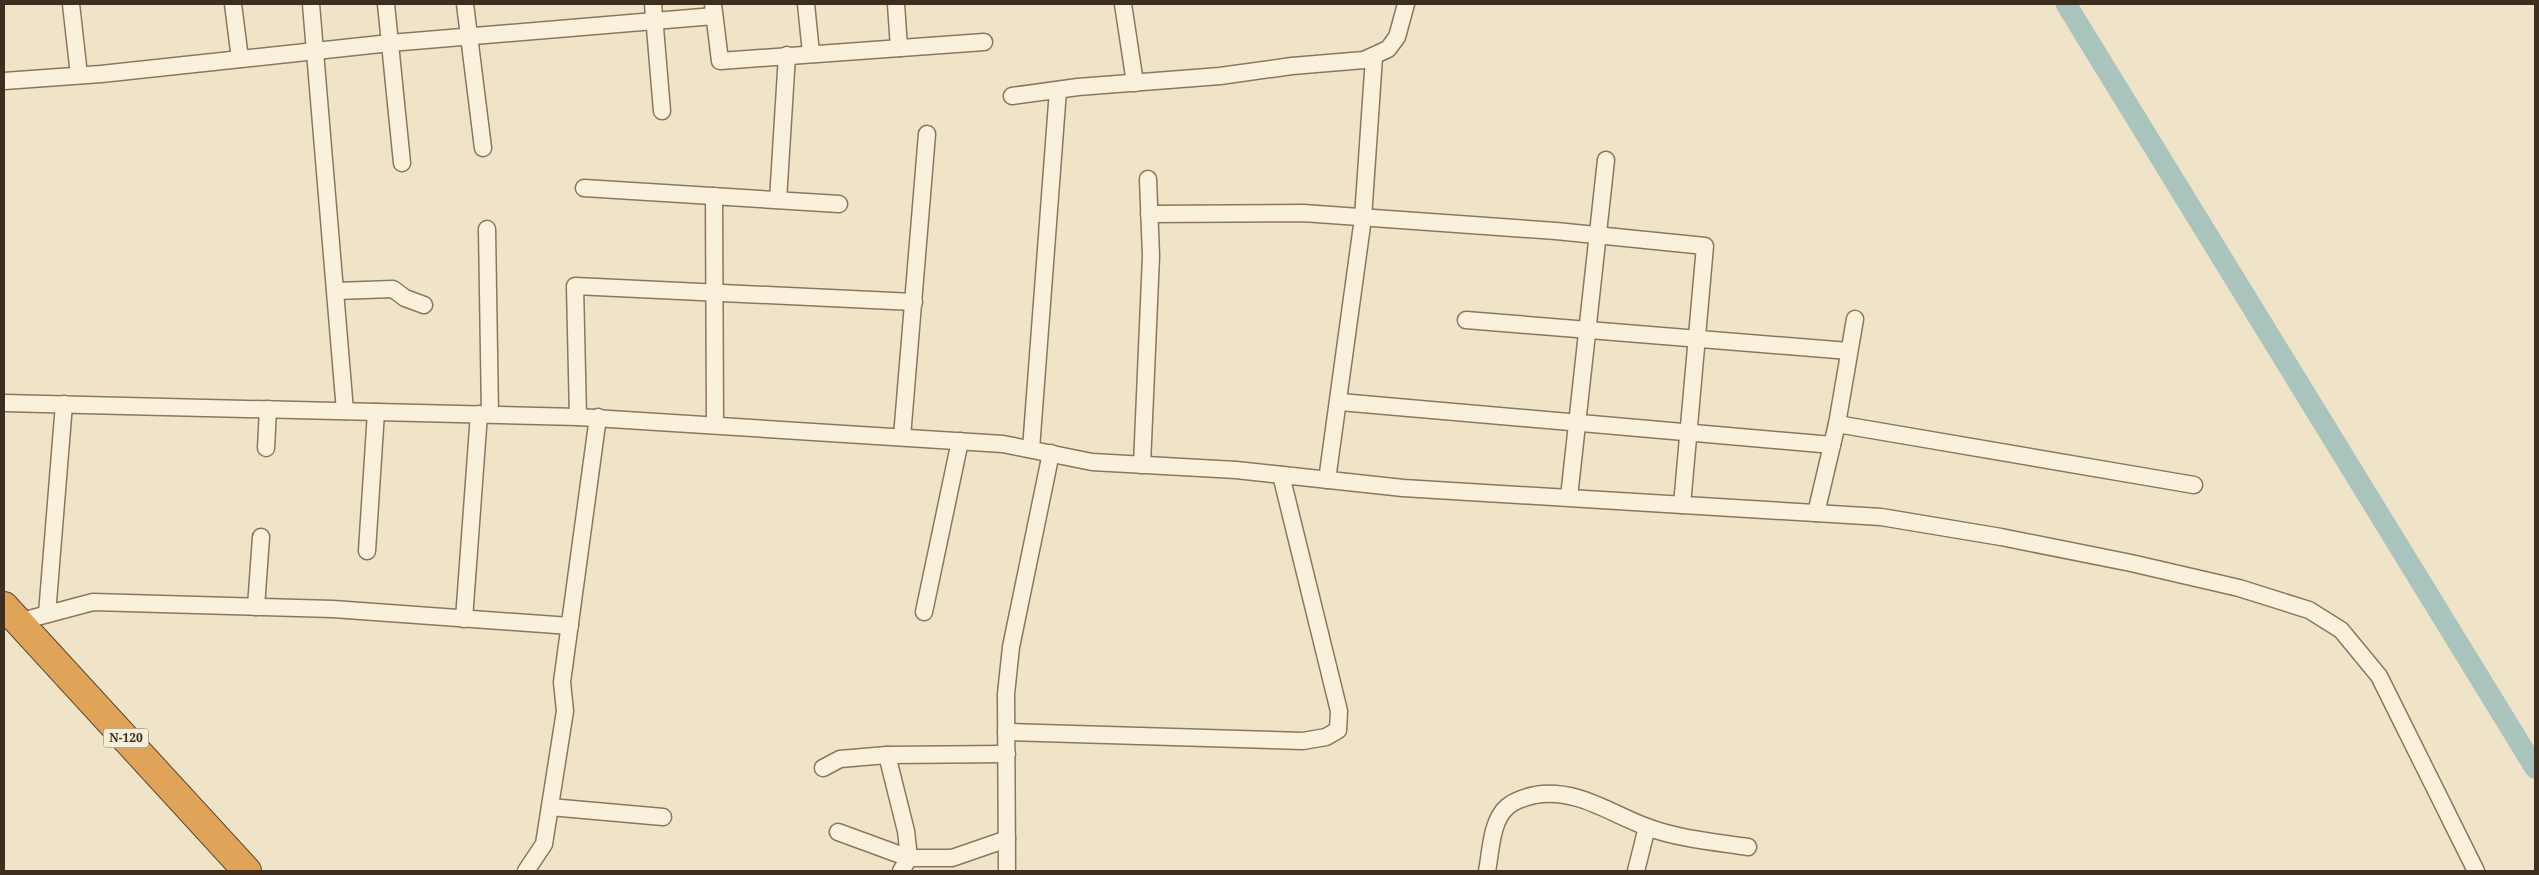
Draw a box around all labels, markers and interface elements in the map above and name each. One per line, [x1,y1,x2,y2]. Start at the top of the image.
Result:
road number: N-120 [104,728,148,748]

